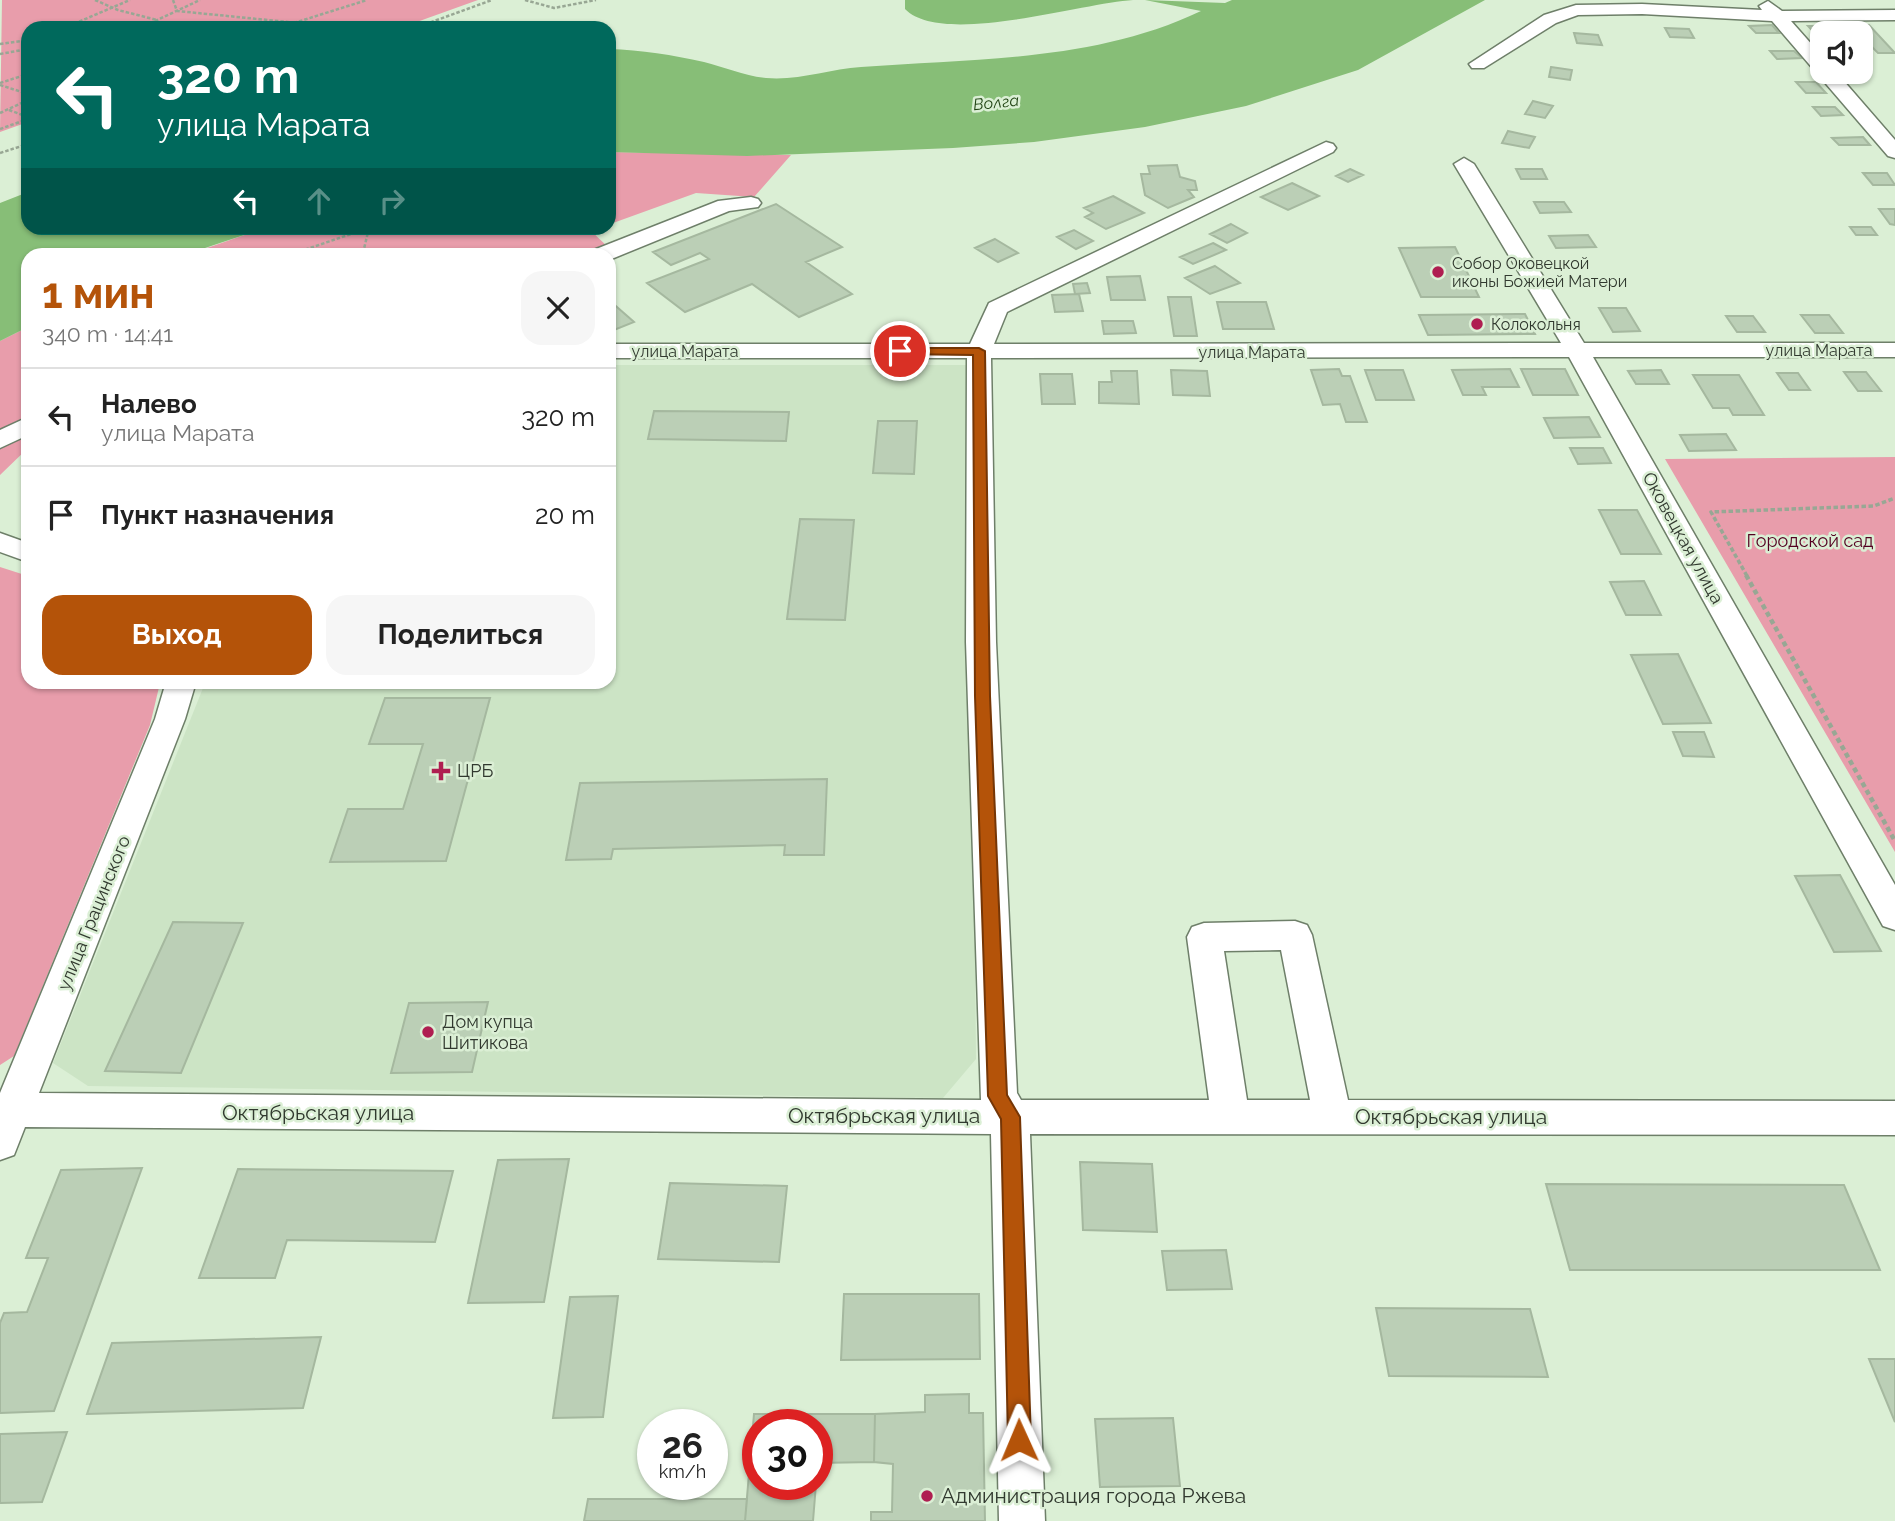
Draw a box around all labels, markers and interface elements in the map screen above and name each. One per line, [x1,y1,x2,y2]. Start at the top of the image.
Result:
map controls [1810,21,1873,84]
button: sound [1810,21,1873,84]
text: 320 m [157,47,299,104]
icon: left [42,49,133,140]
water label: Волга [972,91,1020,114]
text: улица Марата [157,106,371,143]
icon: left [227,182,265,220]
icon: ahead [300,182,338,220]
icon: right [373,182,411,220]
place label: Собор Оковецкой иконы Божией Матери [1452,254,1627,291]
marker: Собор Оковецкой иконы Божией Матери [1430,264,1446,280]
text: 1 мин [42,269,155,318]
button: close [521,271,595,345]
place label: Колокольня [1491,315,1581,334]
marker: Колокольня [1469,316,1485,332]
text: 340 m · 14:41 [42,320,173,347]
pin [870,321,930,381]
icon: arrive [881,332,919,370]
street label: улица Марата [1766,341,1872,360]
street label: улица Марата [632,342,738,361]
street label: улица Марата [1199,343,1305,362]
text: Налево [101,389,197,419]
icon: left [42,398,80,436]
text: 320 m [521,402,595,432]
text: улица Марата [101,419,255,446]
street label: Оковецкая улица [1639,468,1728,607]
icon: arrive [42,496,80,534]
text: Пункт назначения [101,500,334,530]
text: 20 m [535,500,595,530]
park label: Городской сад [1746,530,1874,551]
button: Выход [42,595,312,675]
button: Поделиться [326,595,595,675]
place label: ЦРБ [457,760,493,781]
marker: ЦРБ [431,761,451,781]
street label: улица Грацинского [53,832,134,993]
place label: Дом купца Шитикова [442,1011,533,1053]
marker: Дом купца Шитикова [420,1024,436,1040]
street label: Октябрьская улица [222,1100,414,1125]
street label: Октябрьская улица [788,1103,980,1128]
street label: Октябрьская улица [1355,1104,1547,1129]
position arrow [982,1403,1056,1477]
speed limit sign: 30 [742,1409,833,1500]
text: 26 [662,1425,703,1466]
text: km/h [659,1461,706,1482]
place label: Администрация города Ржева [941,1483,1246,1508]
marker: Администрация города Ржева [919,1488,935,1504]

